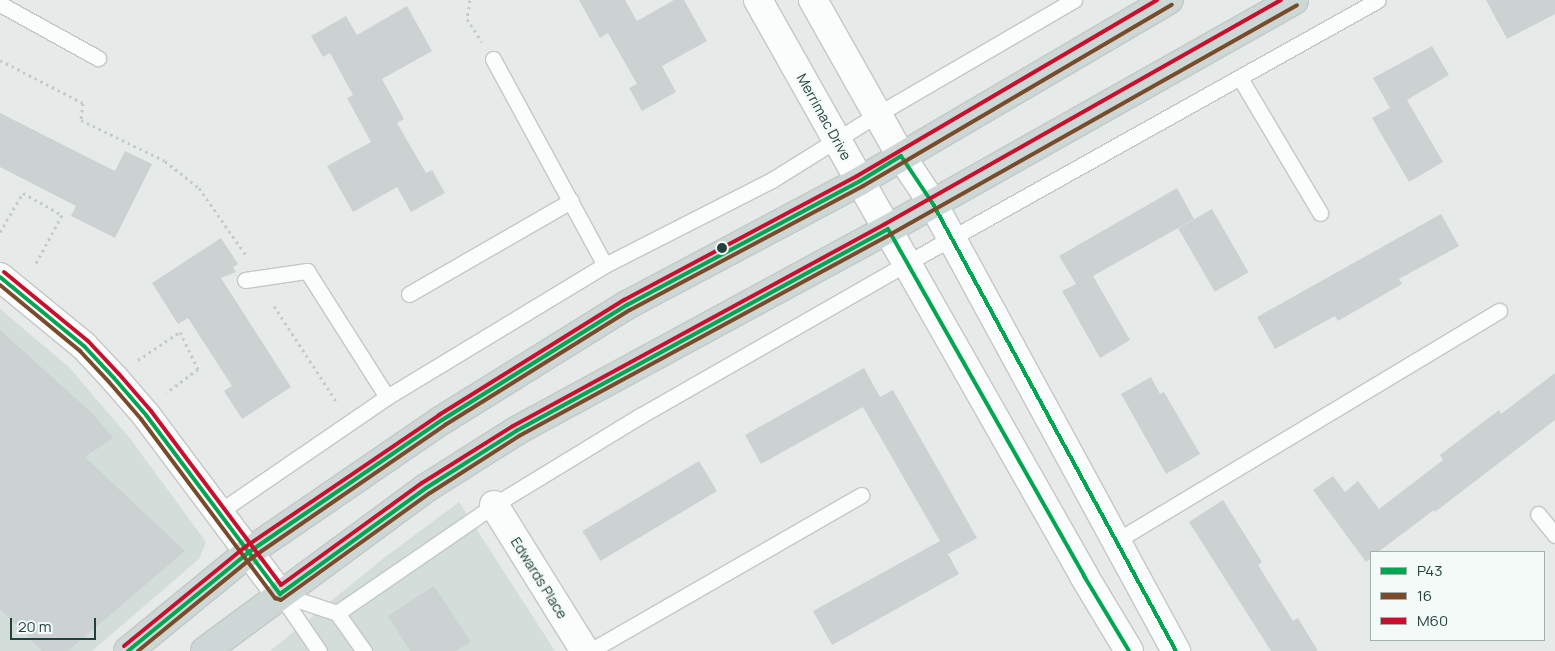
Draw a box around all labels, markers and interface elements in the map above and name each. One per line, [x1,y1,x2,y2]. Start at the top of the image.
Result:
street label: Merrimac Drive [793,71,855,163]
unlabelled marker [717,243,727,253]
street label: Edwards Place [507,534,571,622]
legend [1370,551,1545,641]
text: P43 [1417,560,1442,581]
text: 16 [1417,585,1432,606]
scale bar [12,608,99,640]
text: M60 [1417,610,1448,631]
text: 20 m [18,616,51,637]

